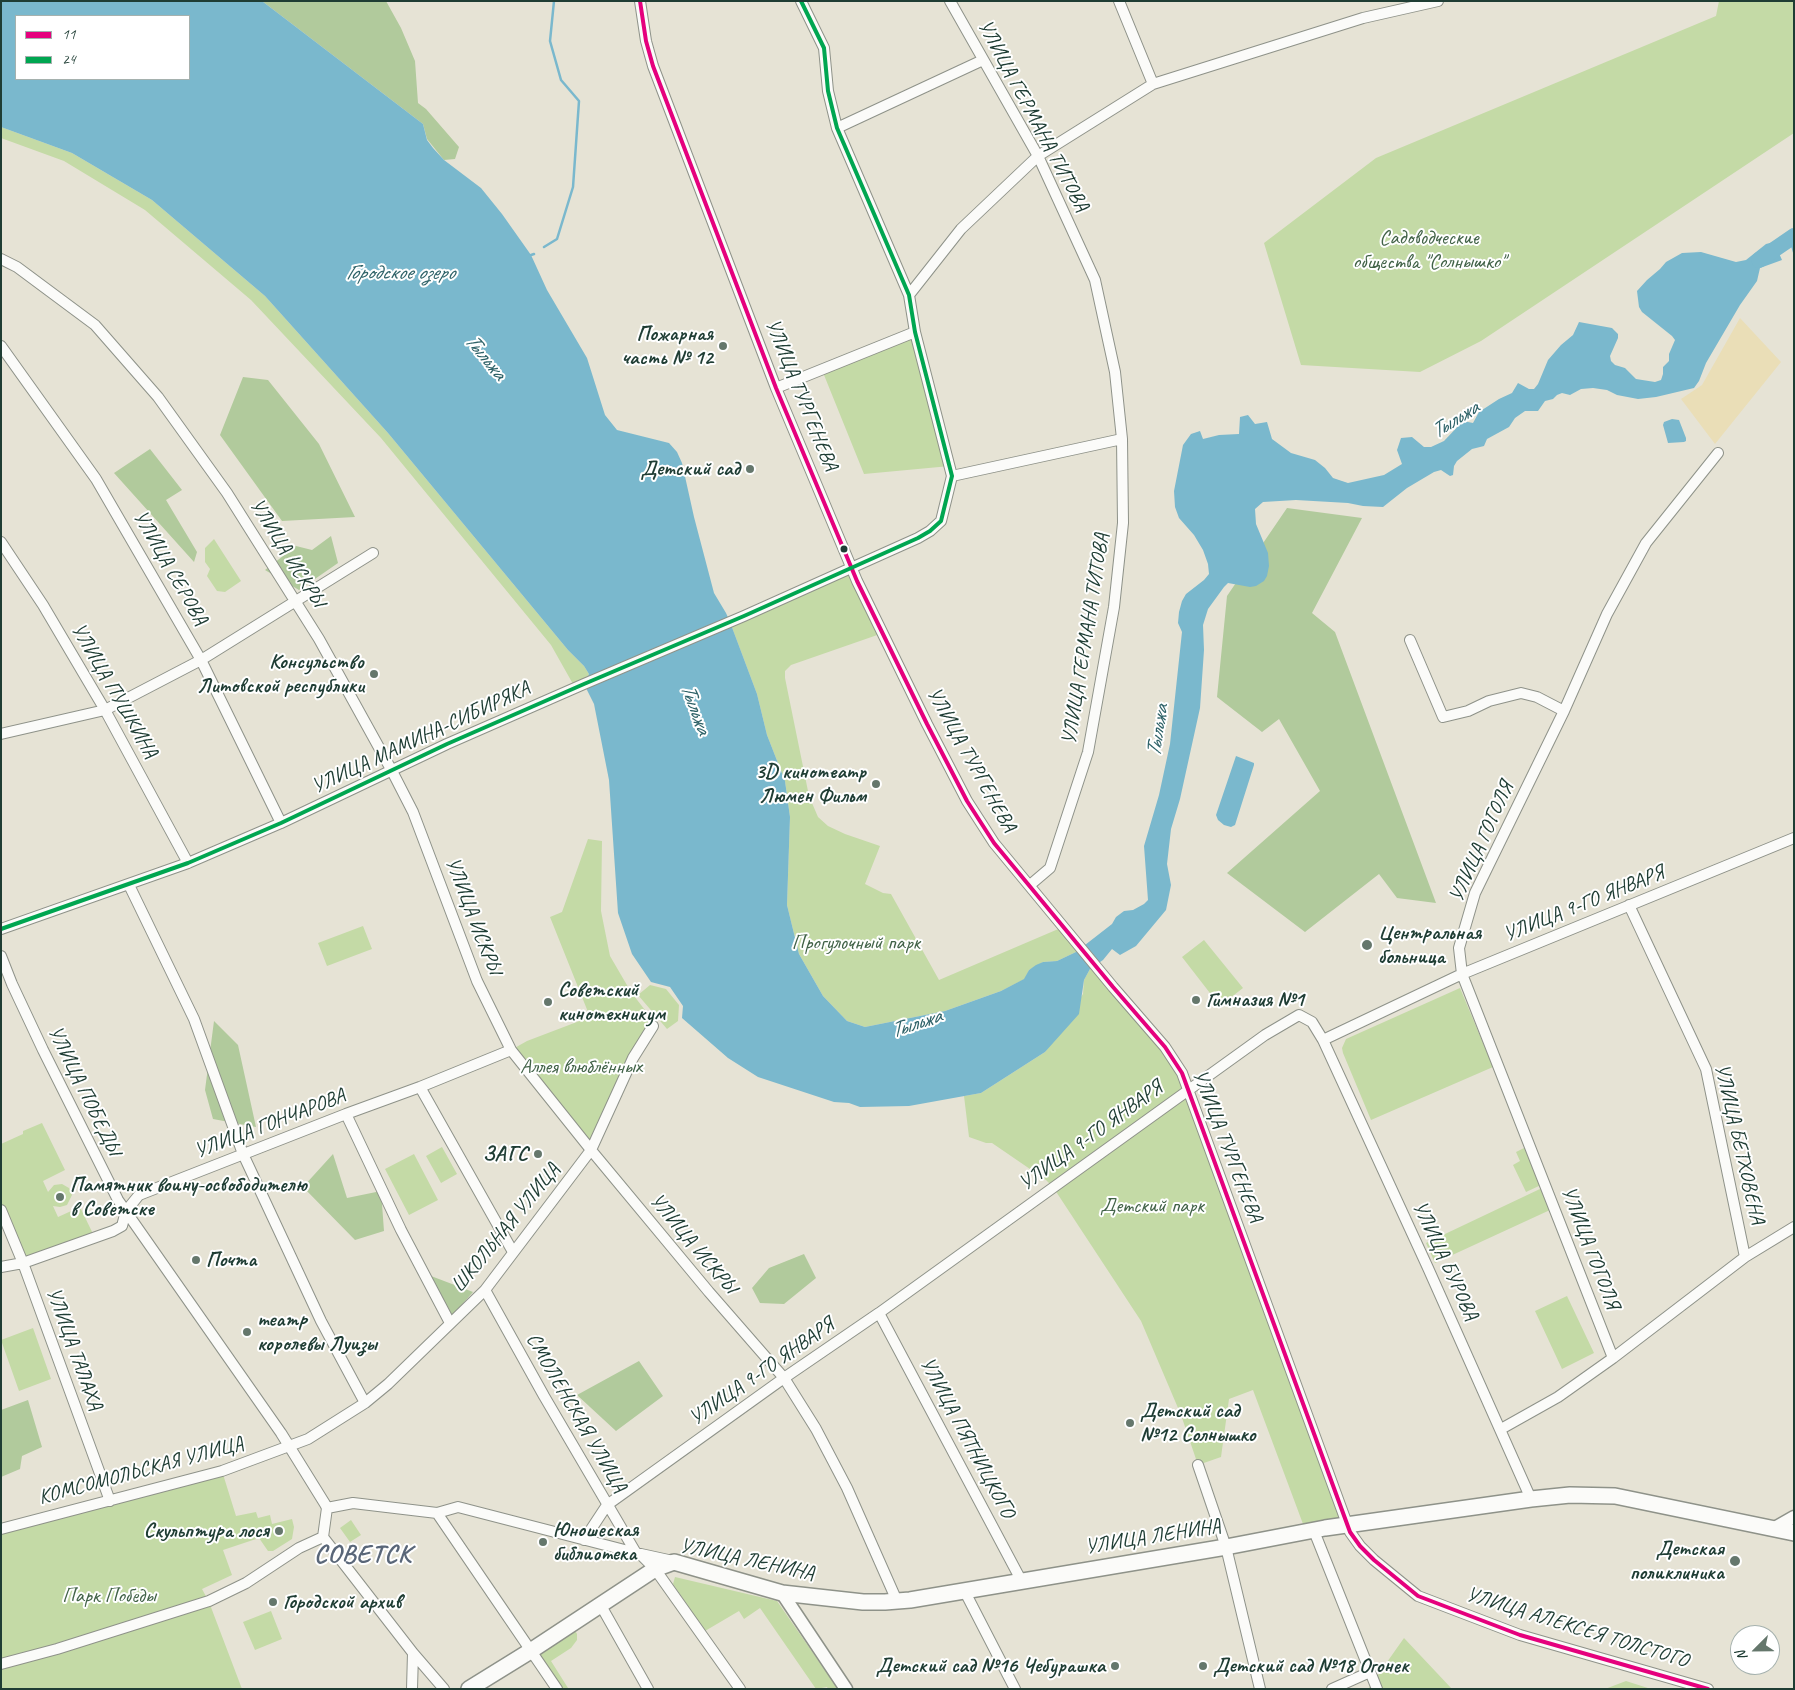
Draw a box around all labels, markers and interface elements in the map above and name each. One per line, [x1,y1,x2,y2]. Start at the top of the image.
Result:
legend [15,15,190,80]
street label: УЛИЦА ГЕРМАНА ТИТОВА [972,16,1094,216]
text: 11 [62,25,76,44]
text: 24 [62,50,76,69]
park label: Садоводческие общества "Солнышко" [1353,225,1505,275]
water label: Городское озеро [346,260,454,286]
street label: УЛИЦА ТУРГЕНЕВА [759,315,843,475]
place label: Пожарная часть № 12 [622,321,713,371]
water label: Тыльжа [458,328,512,386]
marker: Пожарная часть № 12 [717,340,729,352]
water label: Тыльжа [1426,395,1484,445]
place label: Детский сад [640,456,740,482]
marker: Детский сад [744,463,756,475]
street label: УЛИЦА ИСКРЫ [244,494,330,612]
street label: УЛИЦА СЕРОВА [127,506,213,630]
street label: УЛИЦА ГЕРМАНА ТИТОВА [1057,532,1115,746]
unlabelled marker [839,544,849,554]
street label: УЛИЦА ПУШКИНА [65,619,163,763]
place label: Консульство Литовской республики [197,649,364,699]
marker: Консульство Литовской республики [368,668,380,680]
street label: УЛИЦА МАМИНА-СИБИРЯКА [308,676,534,800]
water label: Тыльжа [674,680,716,738]
street label: УЛИЦА ТУРГЕНЕВА [921,683,1021,837]
water label: Тыльжа [1141,703,1175,759]
place label: 3D кинотеатр Люмен Фильм [755,759,866,809]
marker: 3D кинотеатр Люмен Фильм [870,778,882,790]
street label: УЛИЦА ГОГОЛЯ [1444,778,1520,906]
street label: УЛИЦА ИСКРЫ [439,854,507,978]
street label: УЛИЦА 9-ГО ЯНВАРЯ [1500,860,1668,948]
place label: Центральная больница [1378,920,1481,970]
park label: Прогулочный парк [792,930,920,956]
marker: Центральная больница [1360,938,1374,952]
place label: Советский кинотехникум [558,977,665,1027]
place label: Гимназия №1 [1206,987,1304,1013]
marker: Гимназия №1 [1190,994,1202,1006]
marker: Советский кинотехникум [542,996,554,1008]
water label: Тыльжа [887,1003,945,1045]
street label: УЛИЦА ПОБЕДЫ [42,1022,126,1160]
park label: Аллея влюблённых [520,1054,642,1080]
street label: УЛИЦА БЕТХОВЕНА [1708,1061,1770,1227]
street label: УЛИЦА ТУРГЕНЕВА [1186,1066,1268,1226]
street label: УЛИЦА 9-ГО ЯНВАРЯ [1014,1076,1168,1196]
street label: УЛИЦА ГОНЧАРОВА [191,1084,349,1164]
place label: ЗАГС [483,1141,528,1167]
marker: ЗАГС [532,1148,544,1160]
street label: ШКОЛЬНАЯ УЛИЦА [446,1158,566,1298]
place label: Памятник воину-освободителю в Советске [70,1172,307,1222]
street label: УЛИЦА ГОГОЛЯ [1555,1183,1625,1313]
street label: УЛИЦА ИСКРЫ [644,1189,742,1299]
marker: Памятник воину-освободителю в Советске [54,1191,66,1203]
park label: Детский парк [1100,1193,1204,1219]
street label: УЛИЦА БУРОВА [1406,1197,1484,1325]
place label: Почта [206,1247,256,1273]
marker: Почта [190,1254,202,1266]
street label: УЛИЦА ТАЛАХА [40,1284,108,1414]
place label: театр королевы Луизы [257,1307,377,1357]
street label: УЛИЦА 9-ГО ЯНВАРЯ [685,1313,839,1431]
marker: театр королевы Луизы [241,1326,253,1338]
street label: СМОЛЕНСКАЯ УЛИЦА [520,1329,632,1497]
street label: УЛИЦА ПЯТНИЦКОГО [914,1353,1020,1523]
place label: Детский сад №12 Солнышко [1140,1398,1255,1448]
marker: Детский сад №12 Солнышко [1124,1417,1136,1429]
street label: КОМСОМОЛЬСКАЯ УЛИЦА [36,1432,246,1510]
street label: УЛИЦА ЛЕНИНА [1083,1514,1223,1560]
place label: Юношеская библиотека [553,1517,638,1567]
place label: Скульптура лося [144,1518,269,1544]
marker: Скульптура лося [273,1525,285,1537]
street label: УЛИЦА ЛЕНИНА [677,1533,817,1587]
marker: Юношеская библиотека [537,1536,549,1548]
place label: Детская поликлиника [1630,1536,1724,1586]
district label: СОВЕТСК [311,1539,415,1571]
marker: Детская поликлиника [1728,1554,1742,1568]
street label: УЛИЦА АЛЕКСЕЯ ТОЛСТОГО [1463,1582,1691,1674]
park label: Парк Победы [62,1583,156,1609]
place label: Городской архив [283,1589,401,1615]
marker: Городской архив [267,1596,279,1608]
north arrow [1730,1625,1780,1675]
text: N [1732,1648,1751,1663]
place label: Детский сад №16 Чебурашка [876,1653,1105,1679]
place label: Детский сад №18 Огонек [1213,1653,1409,1679]
marker: Детский сад №16 Чебурашка [1109,1660,1121,1672]
marker: Детский сад №18 Огонек [1197,1660,1209,1672]

